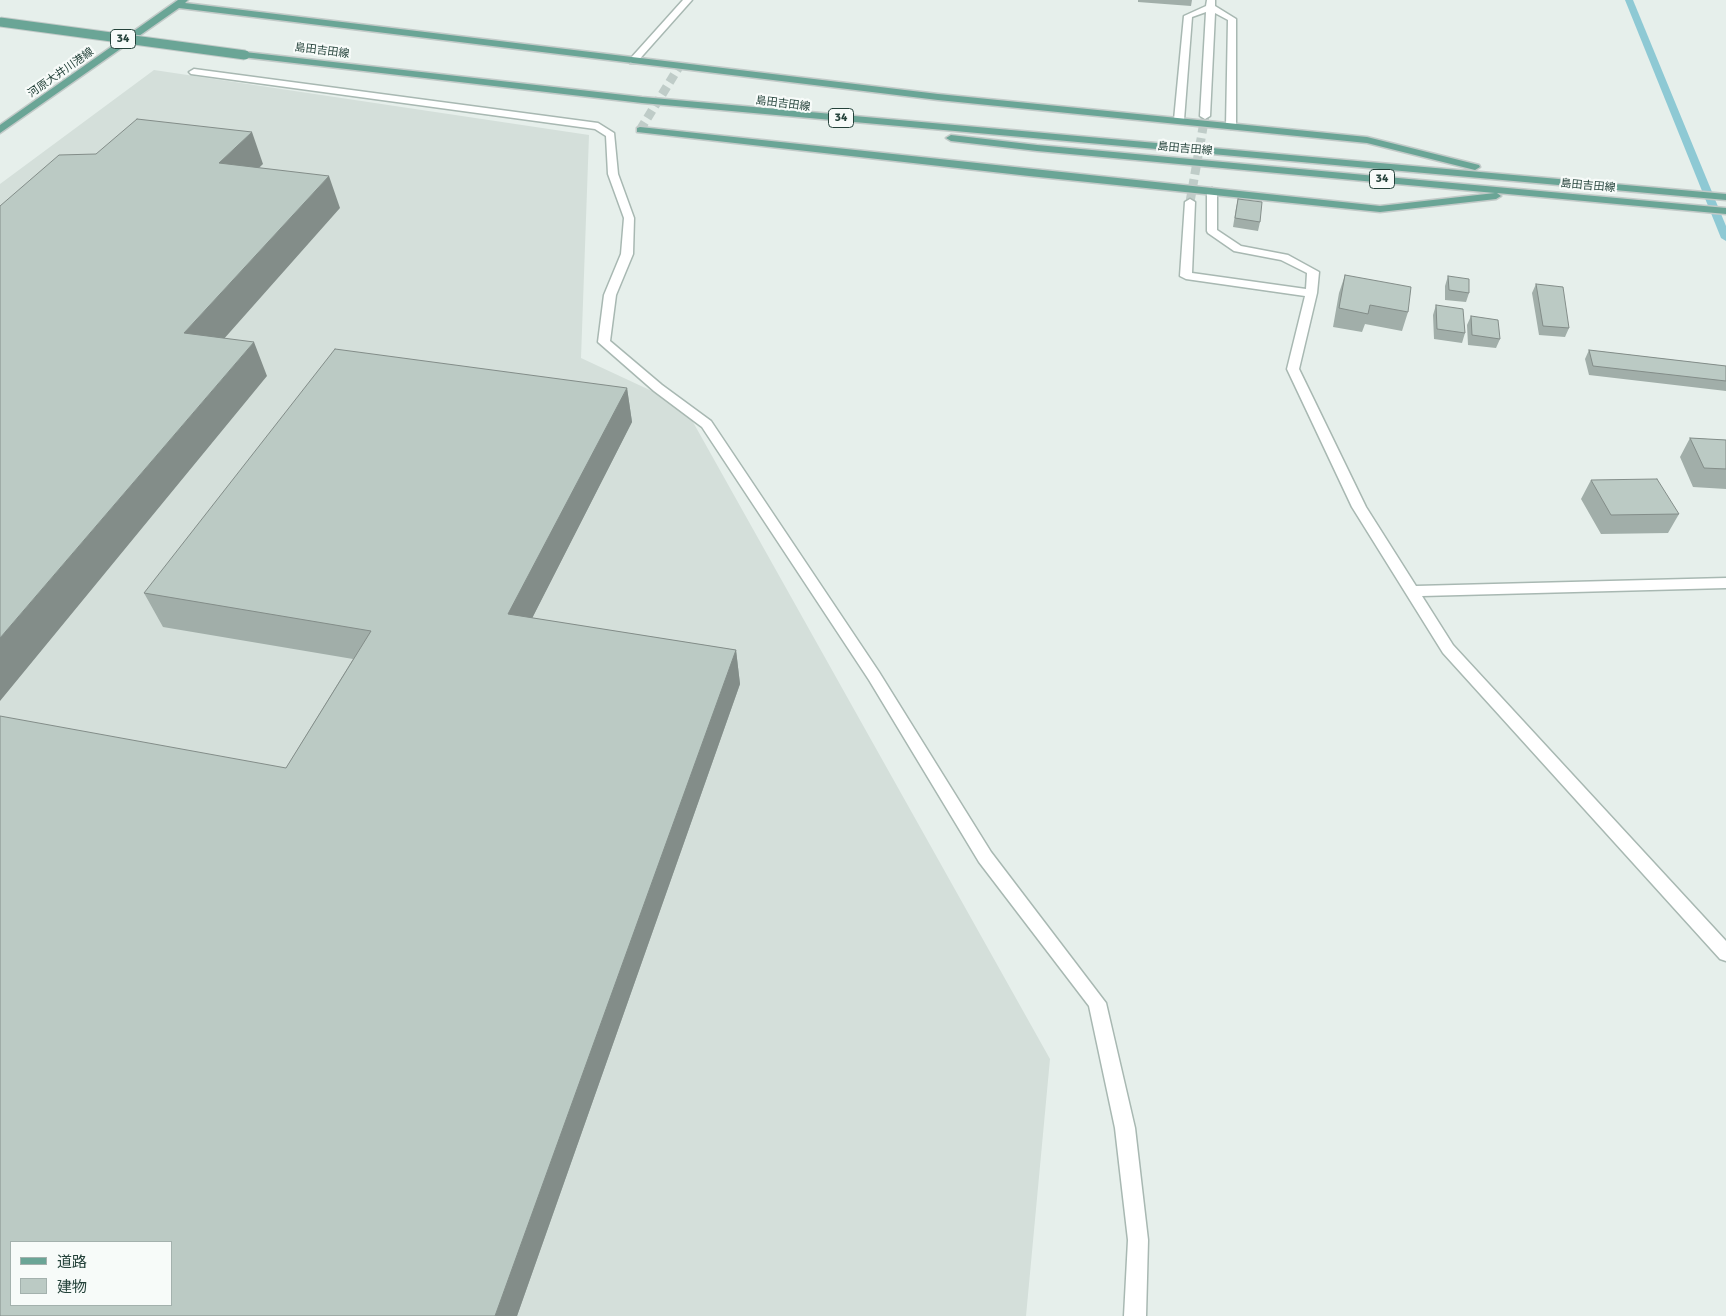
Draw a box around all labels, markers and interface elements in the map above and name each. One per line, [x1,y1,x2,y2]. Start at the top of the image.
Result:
road number: 34 [110,30,136,48]
street label: 島田吉田線 [294,41,350,61]
street label: 河原大井川港線 [26,46,96,100]
street label: 島田吉田線 [755,94,811,114]
road number: 34 [828,109,854,128]
street label: 島田吉田線 [1157,140,1213,158]
road number: 34 [1370,170,1394,188]
street label: 島田吉田線 [1560,177,1616,195]
legend [10,1241,172,1306]
text: 道路 [57,1253,87,1271]
text: 建物 [57,1278,87,1296]

